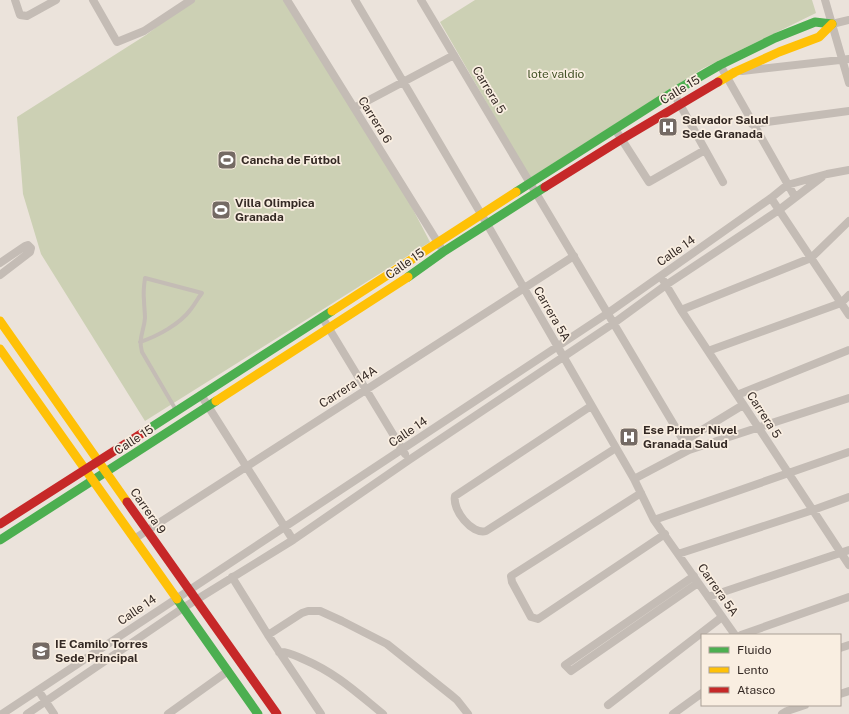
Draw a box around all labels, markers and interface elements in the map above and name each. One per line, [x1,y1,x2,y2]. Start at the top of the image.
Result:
street label: Carrera 5 [469,64,509,116]
park label: lote valdio [528,67,585,81]
street label: Calle 15 [658,73,703,107]
street label: Carrera 6 [355,94,395,146]
place label: Salvador Salud Sede Granada [682,113,769,141]
hospital icon: Salvador Salud Sede Granada [657,116,679,138]
sports icon: Cancha de Fútbol [216,149,238,171]
place label: Cancha de Fútbol [241,153,341,167]
place label: Villa Olimpica Granada [235,196,315,224]
sports icon: Villa Olimpica Granada [210,199,232,221]
street label: Calle 14 [654,232,698,269]
street label: Calle 15 [383,246,427,282]
street label: Carrera 5A [531,284,574,344]
street label: Carrera 14A [317,363,380,411]
street label: Carrera 5 [744,389,784,441]
street label: Calle 14 [386,414,430,450]
street label: Calle 15 [112,422,156,458]
place label: Ese Primer Nivel Granada Salud [643,423,737,451]
hospital icon: Ese Primer Nivel Granada Salud [618,426,640,448]
street label: Carrera 9 [127,486,169,536]
street label: Carrera 5A [695,561,742,619]
street label: Calle 14 [115,592,159,628]
legend [701,634,841,706]
place label: IE Camilo Torres Sede Principal [55,637,148,665]
school or university icon: IE Camilo Torres Sede Principal [30,640,52,662]
text: Fluido [737,643,772,657]
text: Lento [737,663,769,677]
text: Atasco [737,683,776,697]

